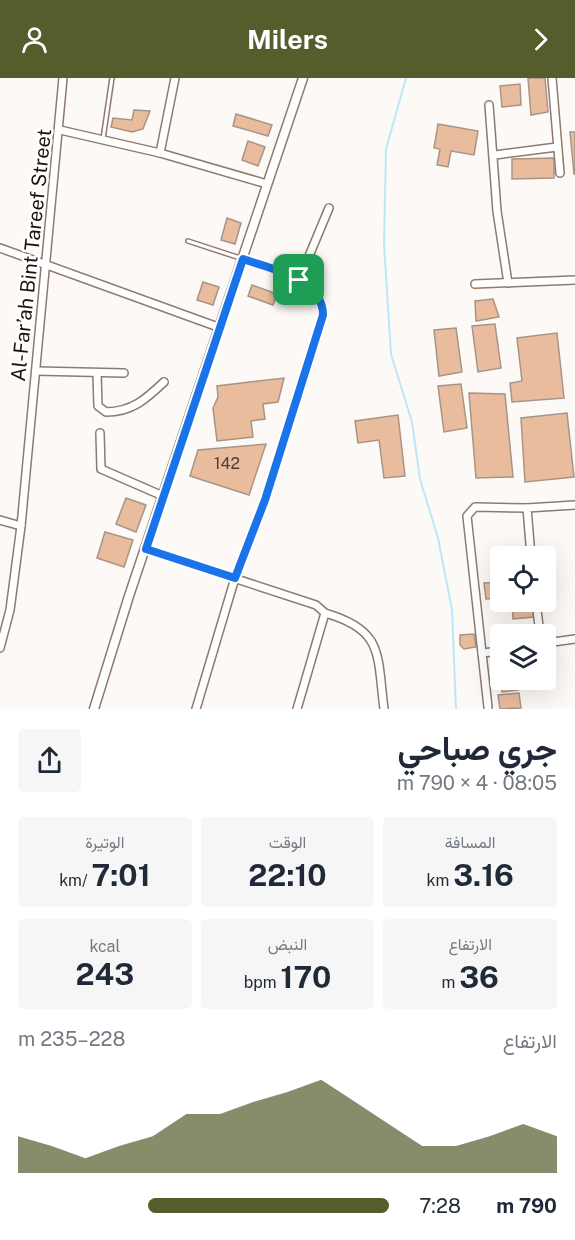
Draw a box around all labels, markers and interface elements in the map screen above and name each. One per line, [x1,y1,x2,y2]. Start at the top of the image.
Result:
icon: person [18,23,51,56]
text: Milers [247,23,328,55]
icon: forward [524,23,557,56]
street label: Al-Far’ah Bint Tareef Street [6,127,56,383]
pin [273,254,324,305]
icon: arrive [282,263,315,296]
house number: 142 [214,454,240,473]
map controls [490,546,556,690]
button: locate [490,546,556,612]
button: layers [490,624,556,690]
button: share [18,729,81,792]
text: جري صباحي [398,729,557,767]
text: 08:05 · 4 × 790 m [397,771,557,795]
text: الوتيرة [85,833,124,852]
text: الوقت [269,833,306,852]
text: المسافة [445,833,496,852]
text: 7:01 [91,857,151,893]
text: 22:10 [248,857,327,893]
text: 3.16 [453,857,514,893]
text: /km [59,871,91,890]
text: km [426,871,453,890]
text: النبض [268,935,307,954]
text: الارتفاع [448,935,492,954]
text: kcal [89,937,120,956]
text: 243 [75,956,134,992]
text: 170 [281,959,331,995]
text: 36 [459,959,499,995]
text: bpm [244,973,281,992]
text: m [441,973,459,992]
text: 228–235 m [18,1027,125,1051]
text: الارتفاع [503,1029,557,1053]
text: 7:28 [419,1194,461,1218]
text: 790 m [496,1194,557,1218]

